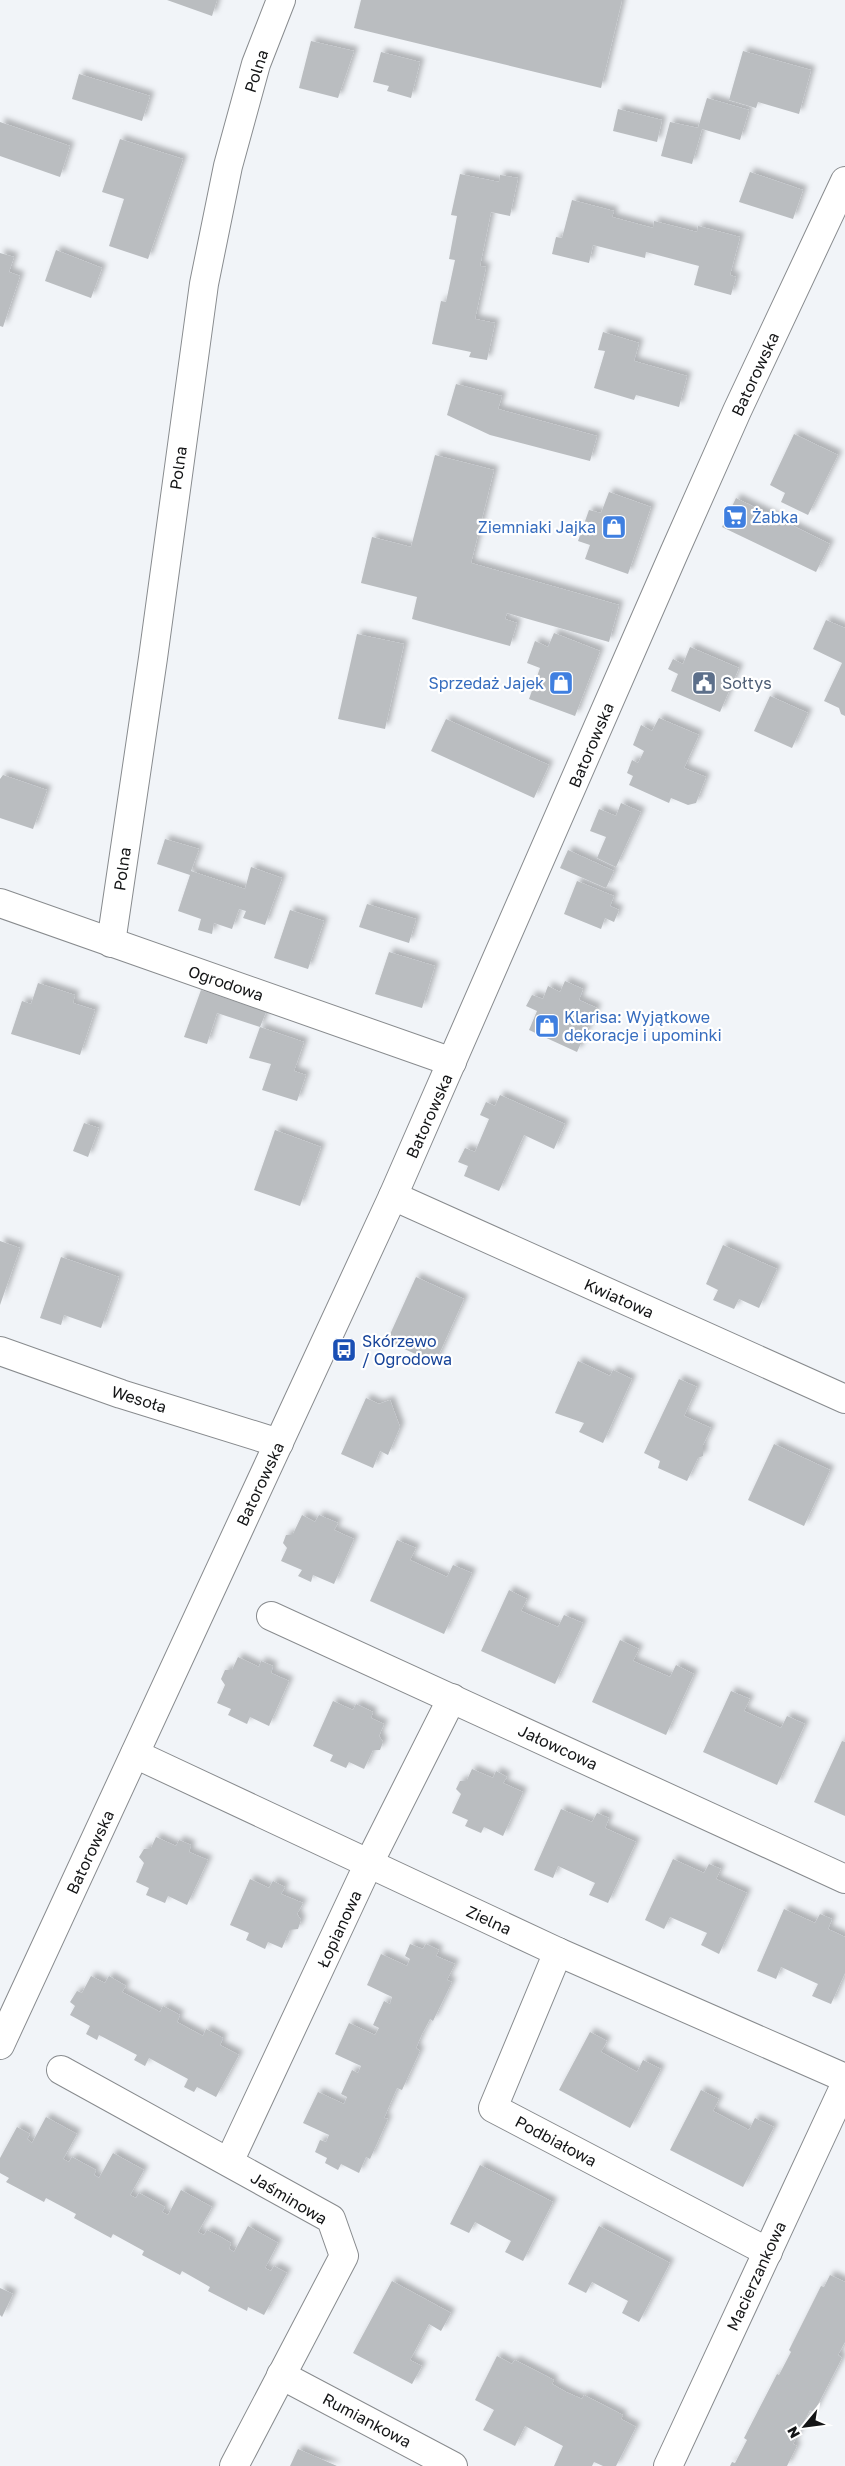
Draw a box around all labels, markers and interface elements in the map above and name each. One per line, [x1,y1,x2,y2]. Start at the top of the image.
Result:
street label: Polna [240,47,272,95]
street label: Batorowska [727,329,783,419]
street label: Polna [165,445,191,491]
supermarket icon: Żabka [722,504,748,530]
place label: Żabka [752,507,798,527]
shop icon: Ziemniaki Jajka [601,514,627,540]
place label: Ziemniaki Jajka [478,517,596,537]
shop icon: Sprzedaż Jajek [548,670,574,696]
public building icon: Sołtys [691,670,717,696]
place label: Sprzedaż Jajek [429,673,544,693]
place label: Sołtys [722,673,772,693]
street label: Batorowska [564,699,618,791]
street label: Polna [109,846,135,892]
street label: Ogrodowa [186,961,266,1005]
place label: Klarisa: Wyjątkowe dekoracje i upominki [564,1007,722,1045]
shop icon: Klarisa: Wyjątkowe dekoracje i upominki [534,1013,560,1039]
street label: Batorowska [401,1071,457,1161]
street label: Kwiatowa [581,1274,657,1322]
place label: Skórzewo / Ogrodowa [362,1331,452,1369]
bus stop icon: Skórzewo / Ogrodowa [331,1337,357,1363]
street label: Wesoła [109,1381,169,1417]
street label: Batorowska [232,1439,288,1529]
street label: Jałowcowa [515,1720,601,1774]
street label: Batorowska [62,1807,118,1897]
street label: Łopianowa [312,1887,366,1971]
street label: Zielna [463,1901,515,1939]
street label: Podbiałowa [512,2111,600,2171]
street label: Jaśminowa [247,2167,331,2229]
street label: Macierzankowa [722,2218,790,2334]
street label: Rumiankowa [319,2388,415,2452]
north arrow [780,2401,830,2451]
text: N [783,2424,803,2441]

